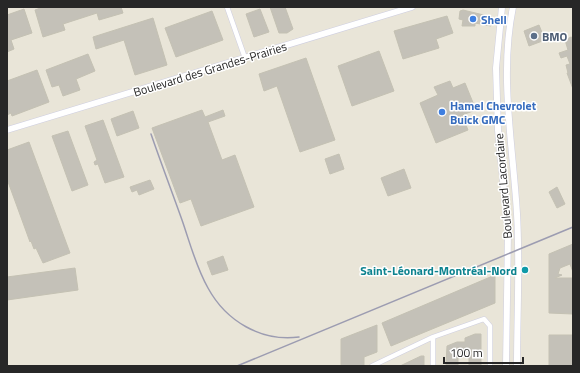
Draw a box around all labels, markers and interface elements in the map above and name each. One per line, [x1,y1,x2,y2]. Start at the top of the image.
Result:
place label: Shell [481,10,507,29]
marker: Shell [468,14,478,24]
place label: BMO [542,27,568,46]
marker: BMO [529,31,539,41]
street label: Boulevard des Grandes-Prairies [131,36,289,101]
place label: Hamel Chevrolet Buick GMC [450,96,537,129]
marker: Hamel Chevrolet Buick GMC [437,107,447,117]
street label: Boulevard Lacordaire [489,132,517,240]
place label: Saint-Léonard-Montréal-Nord [360,261,517,280]
marker: Saint-Léonard-Montréal-Nord [520,265,530,275]
scale bar [444,339,523,365]
text: 100 m [450,343,483,362]

